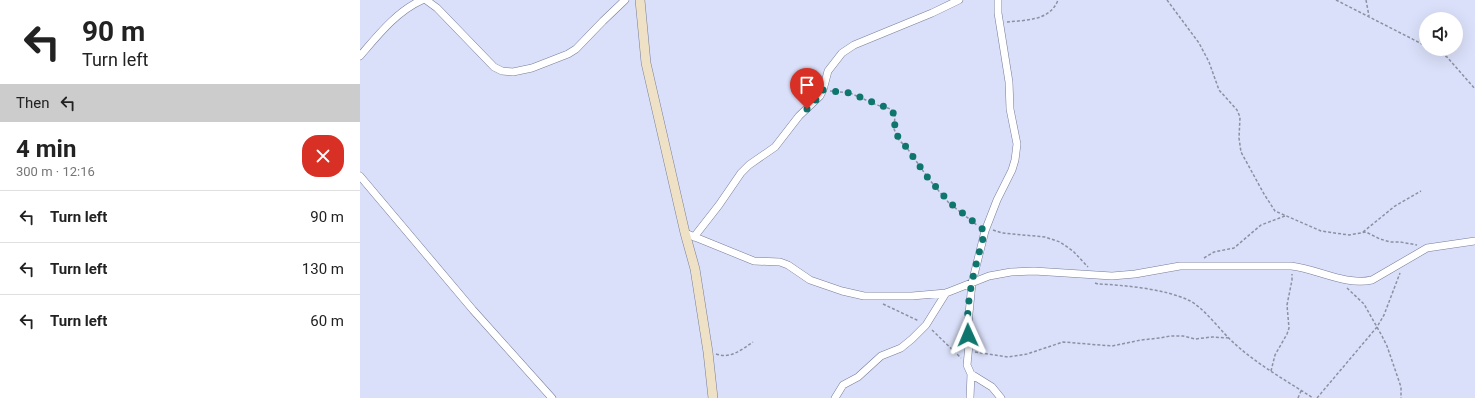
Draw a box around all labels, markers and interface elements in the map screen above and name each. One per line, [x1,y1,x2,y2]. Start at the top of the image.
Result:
map controls [1419,12,1463,56]
button: sound [1419,12,1463,56]
text: 90 m [82,15,145,48]
icon: left [16,16,68,68]
text: Turn left [82,49,148,70]
pin [790,68,824,109]
icon: arrive [796,74,818,96]
icon: left [57,92,79,114]
text: Then [16,94,49,112]
text: 4 min [16,135,76,163]
button: close [302,135,344,177]
text: 300 m · 12:16 [16,164,95,179]
icon: left [16,206,38,228]
text: Turn left [50,208,107,226]
text: 90 m [310,208,344,226]
icon: left [16,258,38,280]
text: Turn left [50,260,107,278]
text: 130 m [302,260,344,278]
icon: left [16,310,38,332]
text: Turn left [50,312,107,330]
text: 60 m [310,312,344,330]
position arrow [947,314,989,356]

